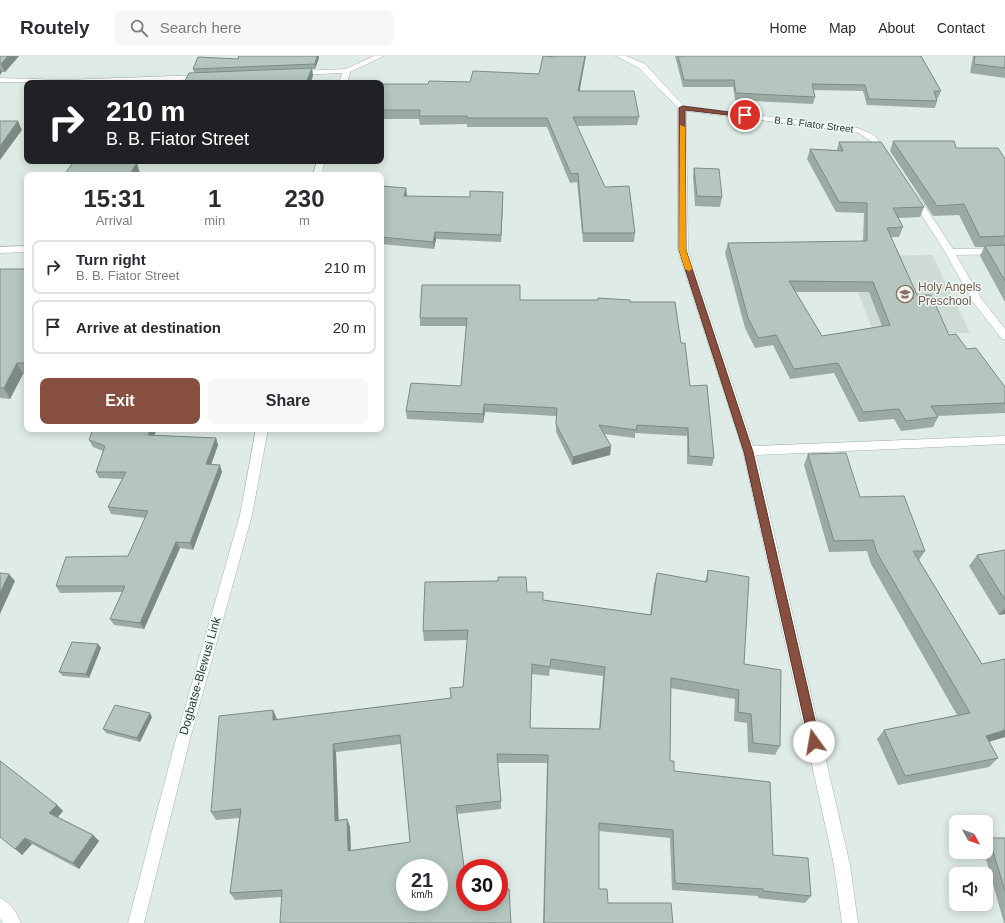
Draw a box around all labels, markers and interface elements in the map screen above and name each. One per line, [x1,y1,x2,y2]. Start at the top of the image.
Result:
search box [114,10,394,46]
text: Routely [20,17,90,38]
icon: search [128,17,150,39]
text: Search here [160,19,241,36]
text: Home [770,20,807,36]
text: Map [829,20,856,36]
text: About [878,20,915,36]
text: Contact [937,20,985,36]
icon: right [40,96,92,148]
text: 210 m [106,96,185,127]
pin [728,98,762,132]
icon: arrive [734,104,756,126]
street label: B. B. Fiator Street [774,114,854,135]
text: B. B. Fiator Street [106,129,249,149]
text: 15:31 [83,185,145,212]
text: 1 [208,185,221,212]
text: 230 [285,185,325,212]
text: Arrival [96,213,133,228]
text: min [204,213,225,228]
text: m [299,213,310,228]
text: Turn right [76,251,146,268]
icon: right [42,256,64,278]
text: 210 m [324,259,366,276]
text: B. B. Fiator Street [76,268,179,283]
place label: Holy Angels Preschool [918,280,981,308]
school or university icon: Holy Angels Preschool [895,284,915,304]
icon: arrive [42,316,64,338]
text: Arrive at destination [76,319,221,336]
text: 20 m [333,319,366,336]
button: Exit [40,378,200,424]
button: Share [208,378,368,424]
street label: Dogbatse-Blewusi Link [176,614,224,737]
position arrow [793,721,835,763]
north arrow [949,815,993,859]
map controls [949,815,993,911]
speed limit sign: 30 [456,859,508,911]
button: sound [949,867,993,911]
text: 21 [411,869,433,891]
text: km/h [411,889,433,900]

